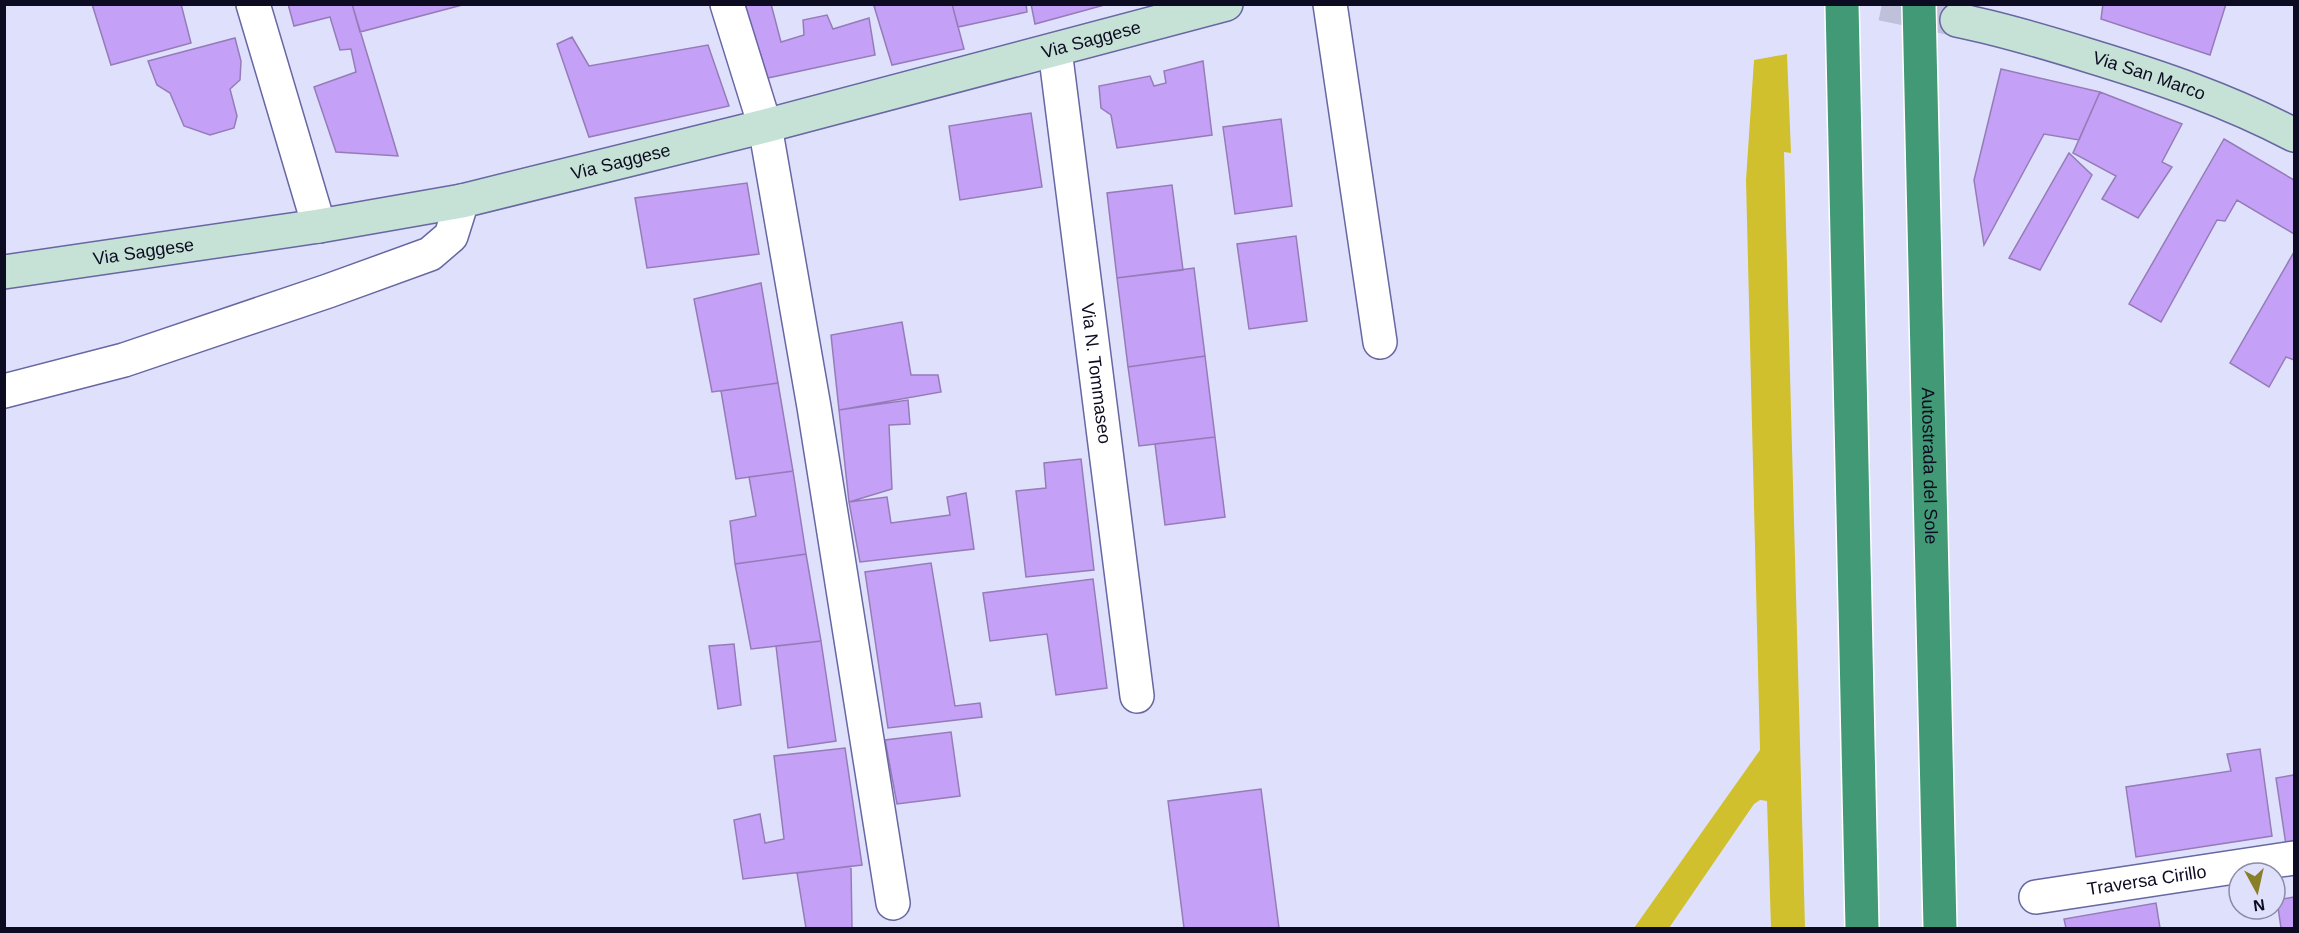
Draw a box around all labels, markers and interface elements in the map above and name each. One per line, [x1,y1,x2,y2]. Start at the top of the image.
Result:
street label: Via Saggese [1039,17,1143,62]
street label: Via San Marco [2090,47,2208,104]
street label: Via Saggese [569,140,673,184]
street label: Via Saggese [92,234,195,269]
street label: Via N. Tommaseo [1077,302,1115,445]
street label: Autostrada del Sole [1918,387,1941,545]
street label: Traversa Cirillo [2086,861,2208,899]
north arrow [2227,861,2287,921]
text: N [2252,896,2266,915]

